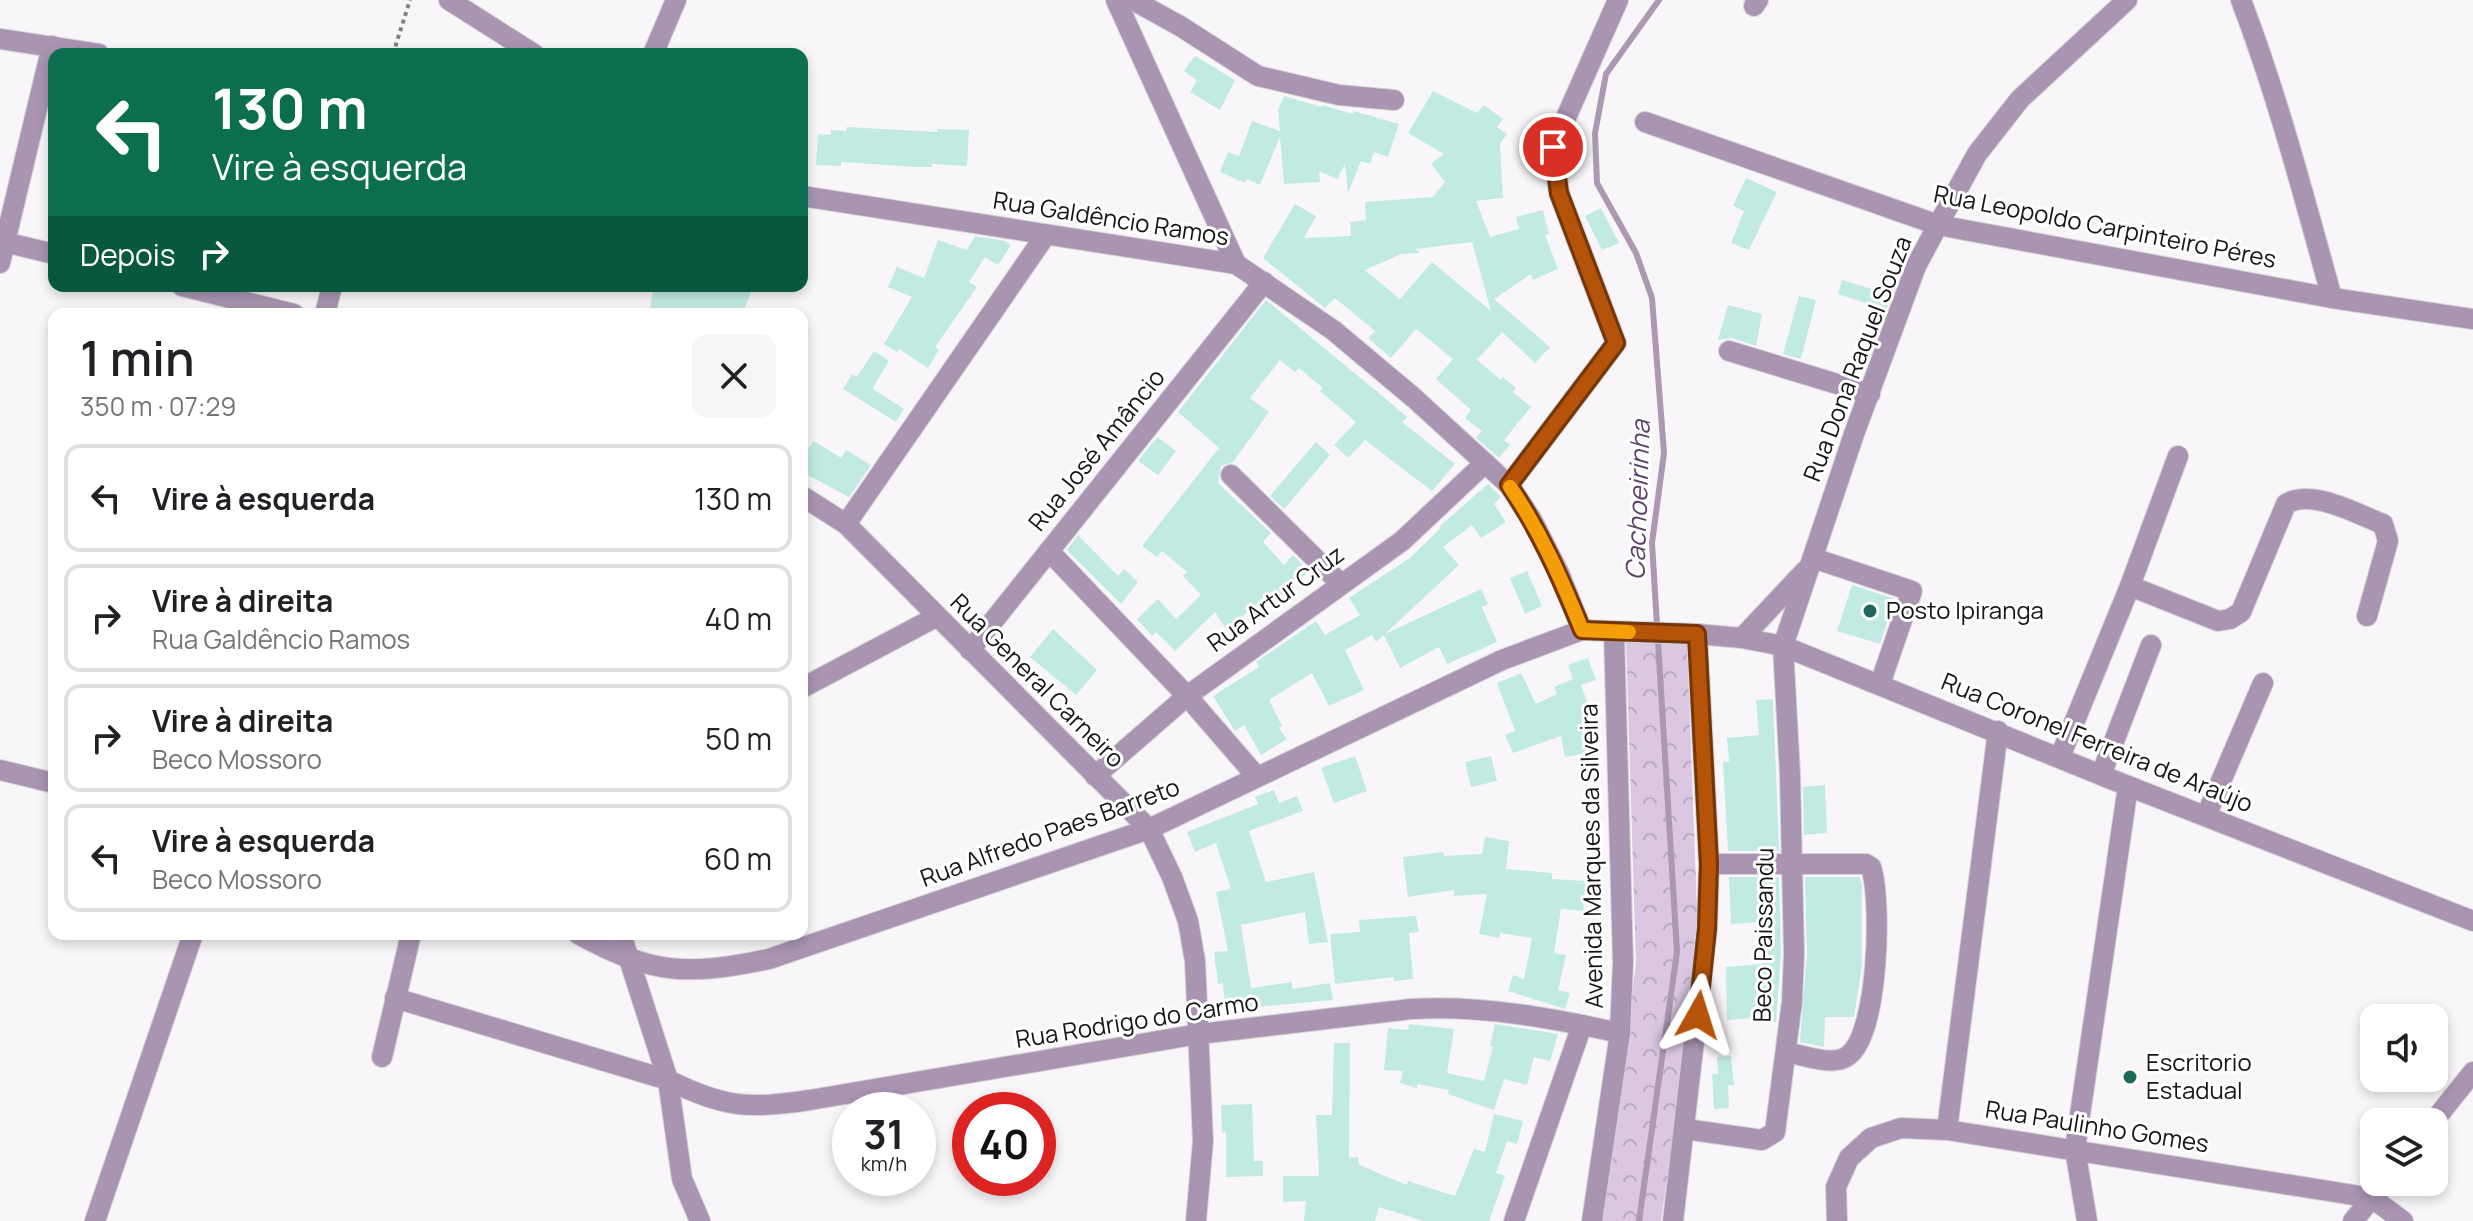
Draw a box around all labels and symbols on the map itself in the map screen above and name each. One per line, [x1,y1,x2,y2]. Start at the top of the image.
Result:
pin [1519,113,1587,181]
street label: Rua Leopoldo Carpinteiro Péres [1931,176,2279,275]
street label: Rua Galdêncio Ramos [991,183,1232,252]
street label: Rua Dona Raquel Souza [1795,231,1919,486]
street label: Rua José Amâncio [1020,361,1172,537]
water label: Cachoeirinha [1616,418,1658,581]
street label: Rua Artur Cruz [1200,537,1350,659]
street label: Rua General Carneiro [944,586,1132,774]
place label: Posto Ipiranga [1886,593,2044,626]
marker: Posto Ipiranga [1861,602,1879,620]
street label: Rua Coronel Ferreira de Araújo [1937,664,2258,819]
street label: Avenida Marques da Silveira [1571,703,1610,1009]
street label: Rua Alfredo Paes Barreto [915,769,1184,894]
street label: Beco Paissandu [1744,847,1781,1023]
position arrow [1656,973,1740,1057]
street label: Rua Rodrigo do Carmo [1013,984,1261,1055]
place label: Escritorio Estadual [2146,1045,2252,1106]
marker: Escritorio Estadual [2121,1068,2139,1086]
speed limit sign: 40 [952,1092,1056,1196]
street label: Rua Paulinho Gomes [1983,1092,2211,1159]

